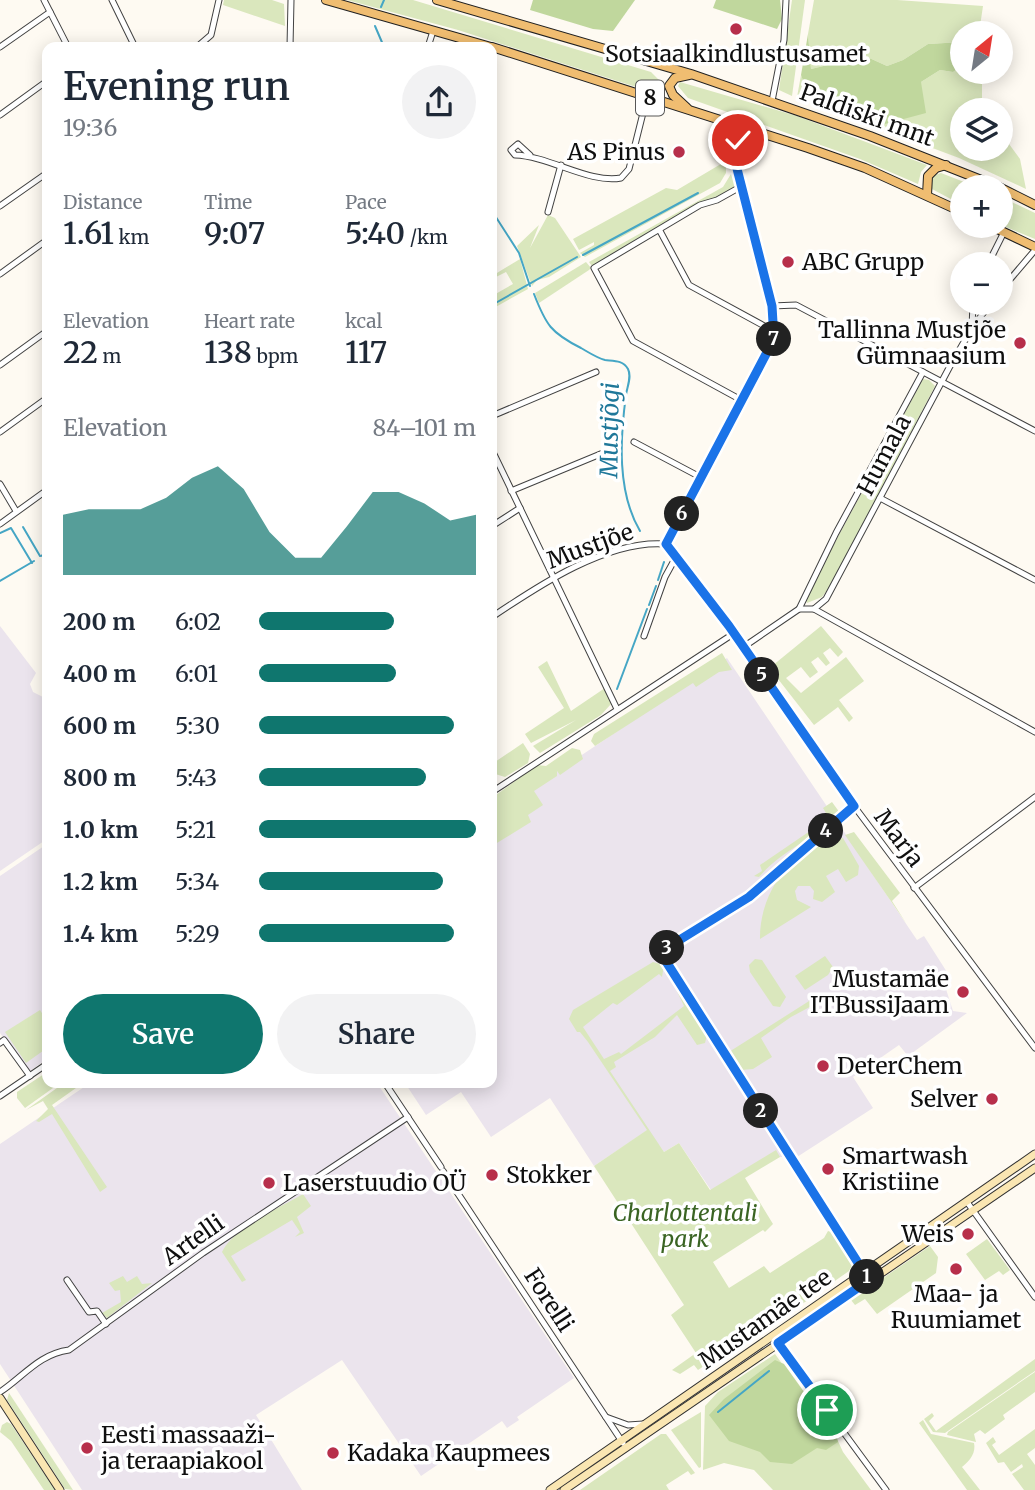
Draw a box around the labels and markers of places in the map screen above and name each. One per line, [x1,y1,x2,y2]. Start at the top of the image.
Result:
marker: Sotsiaalkindlustusamet [728,21,744,37]
place label: Sotsiaalkindlustusamet [605,39,867,68]
pin [708,110,768,170]
place label: AS Pinus [566,137,665,166]
marker: AS Pinus [671,144,687,160]
place label: ABC Grupp [801,247,924,276]
marker: ABC Grupp [780,254,796,270]
place label: Tallinna Mustjõe Gümnaasium [818,315,1006,370]
pin: 7 [756,322,792,356]
marker: Tallinna Mustjõe Gümnaasium [1012,335,1028,351]
pin: 6 [664,496,700,532]
pin: 5 [744,658,780,692]
pin: 4 [808,814,844,848]
pin: 3 [650,930,684,965]
place label: Mustamäe ITBussiJaam [810,964,949,1019]
marker: Mustamäe ITBussiJaam [955,984,971,1000]
place label: DeterChem [837,1051,963,1080]
marker: DeterChem [815,1058,831,1074]
place label: Selver [910,1084,978,1113]
marker: Selver [984,1091,1000,1107]
pin: 2 [744,1094,778,1128]
place label: Smartwash Kristiine [842,1141,968,1196]
place label: Stokker [506,1160,592,1189]
marker: Smartwash Kristiine [820,1161,836,1177]
marker: Stokker [484,1167,500,1183]
place label: Laserstuudio OÜ [283,1168,466,1197]
marker: Laserstuudio OÜ [261,1175,277,1191]
place label: Weis [900,1219,954,1248]
marker: Weis [960,1226,976,1242]
pin: 1 [850,1260,884,1294]
marker: Maa- ja Ruumiamet [948,1261,964,1277]
place label: Maa- ja Ruumiamet [891,1279,1021,1334]
pin [797,1380,857,1440]
place label: Eesti massaaži- ja teraapiakool [100,1420,276,1475]
place label: Kadaka Kaupmees [347,1438,550,1467]
marker: Eesti massaaži- ja teraapiakool [79,1440,95,1456]
marker: Kadaka Kaupmees [325,1445,341,1461]

